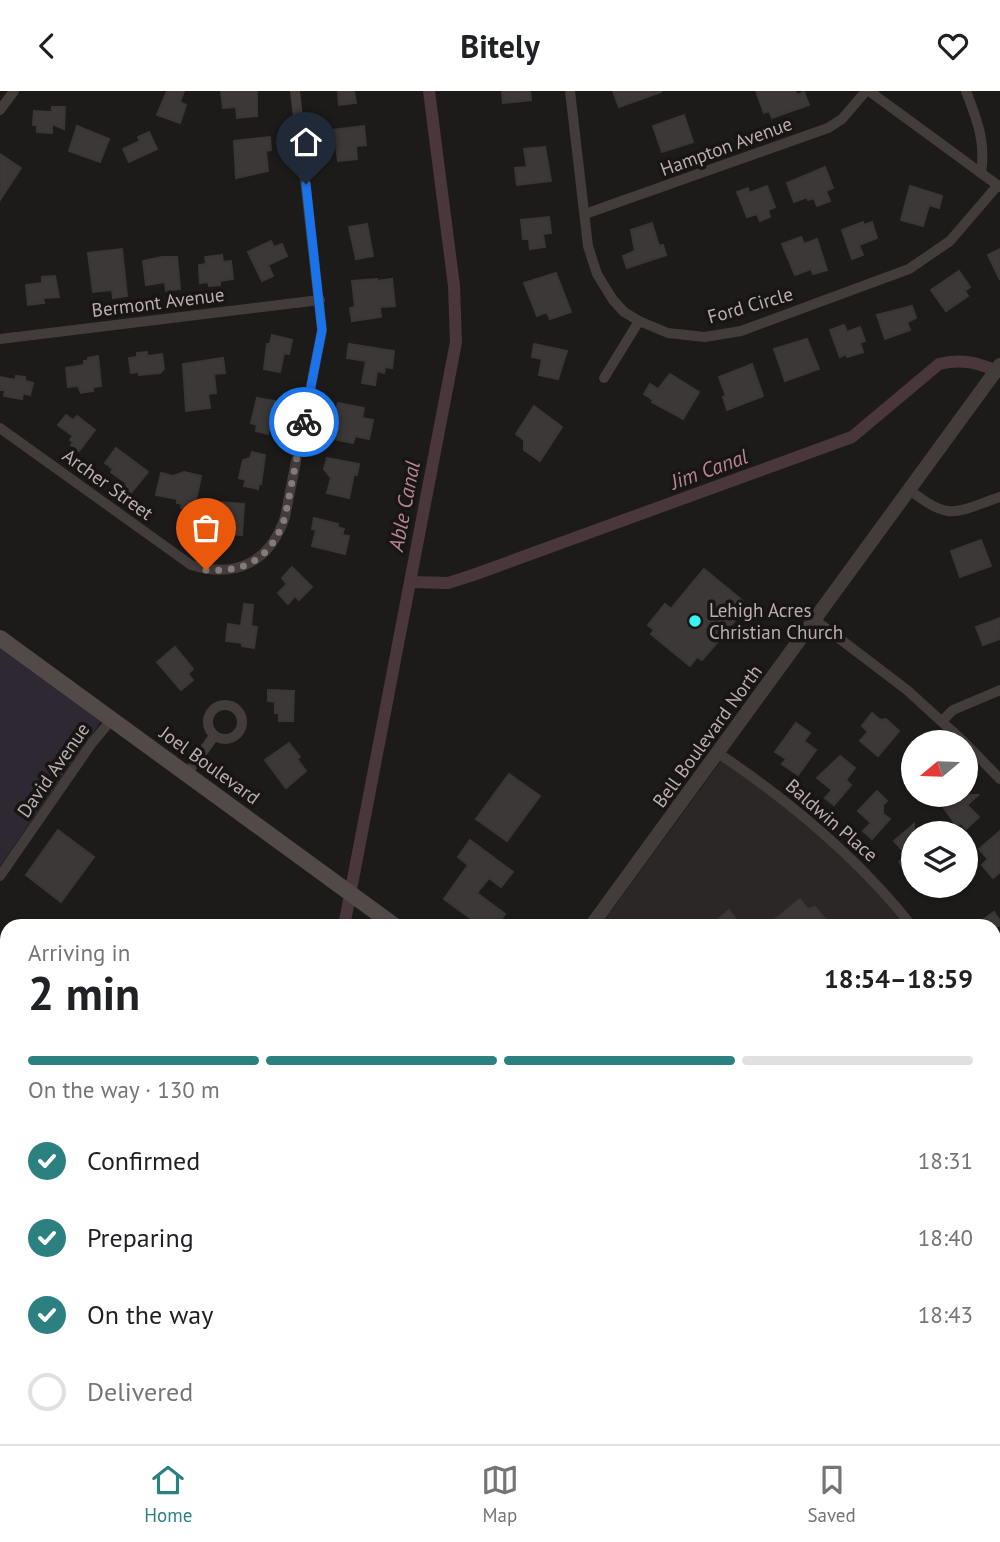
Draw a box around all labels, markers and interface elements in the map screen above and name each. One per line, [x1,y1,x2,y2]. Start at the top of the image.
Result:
text: Bitely [460,25,540,67]
icon: back [28,27,66,65]
icon: heart [934,27,972,65]
street label: Hampton Avenue [657,111,795,181]
pin [276,112,336,184]
icon: home [287,123,325,161]
street label: Ford Circle [704,281,796,329]
street label: Bermont Avenue [90,282,226,322]
courier [269,387,339,457]
icon: bike [285,403,323,441]
water label: Jim Canal [665,442,752,496]
street label: Archer Street [58,443,158,525]
water label: Able Canal [382,458,426,554]
pin [176,498,236,570]
icon: bag [187,509,225,547]
place label: Lehigh Acres Christian Church [709,598,843,644]
marker: Lehigh Acres Christian Church [687,613,703,629]
street label: Bell Boulevard North [647,660,767,812]
street label: David Avenue [12,718,94,822]
street label: Joel Boulevard [155,720,265,809]
north arrow [901,730,978,807]
map controls [901,730,978,898]
street label: Baldwin Place [781,773,883,867]
button: layers [901,821,978,898]
text: Arriving in [28,938,130,967]
text: 18:54–18:59 [824,962,973,995]
text: 2 min [28,963,140,1023]
text: On the way · 130 m [28,1075,220,1104]
icon: check [28,1142,66,1180]
text: Confirmed [87,1144,200,1177]
text: 18:31 [918,1146,973,1175]
icon: check [28,1219,66,1257]
text: Preparing [87,1221,194,1254]
text: 18:40 [918,1223,973,1252]
icon: check [28,1296,66,1334]
text: On the way [87,1298,213,1331]
text: 18:43 [918,1300,973,1329]
text: Delivered [87,1375,193,1408]
tab: Home [144,1461,192,1527]
tab: Map [481,1461,519,1527]
tab: Saved [807,1461,856,1527]

